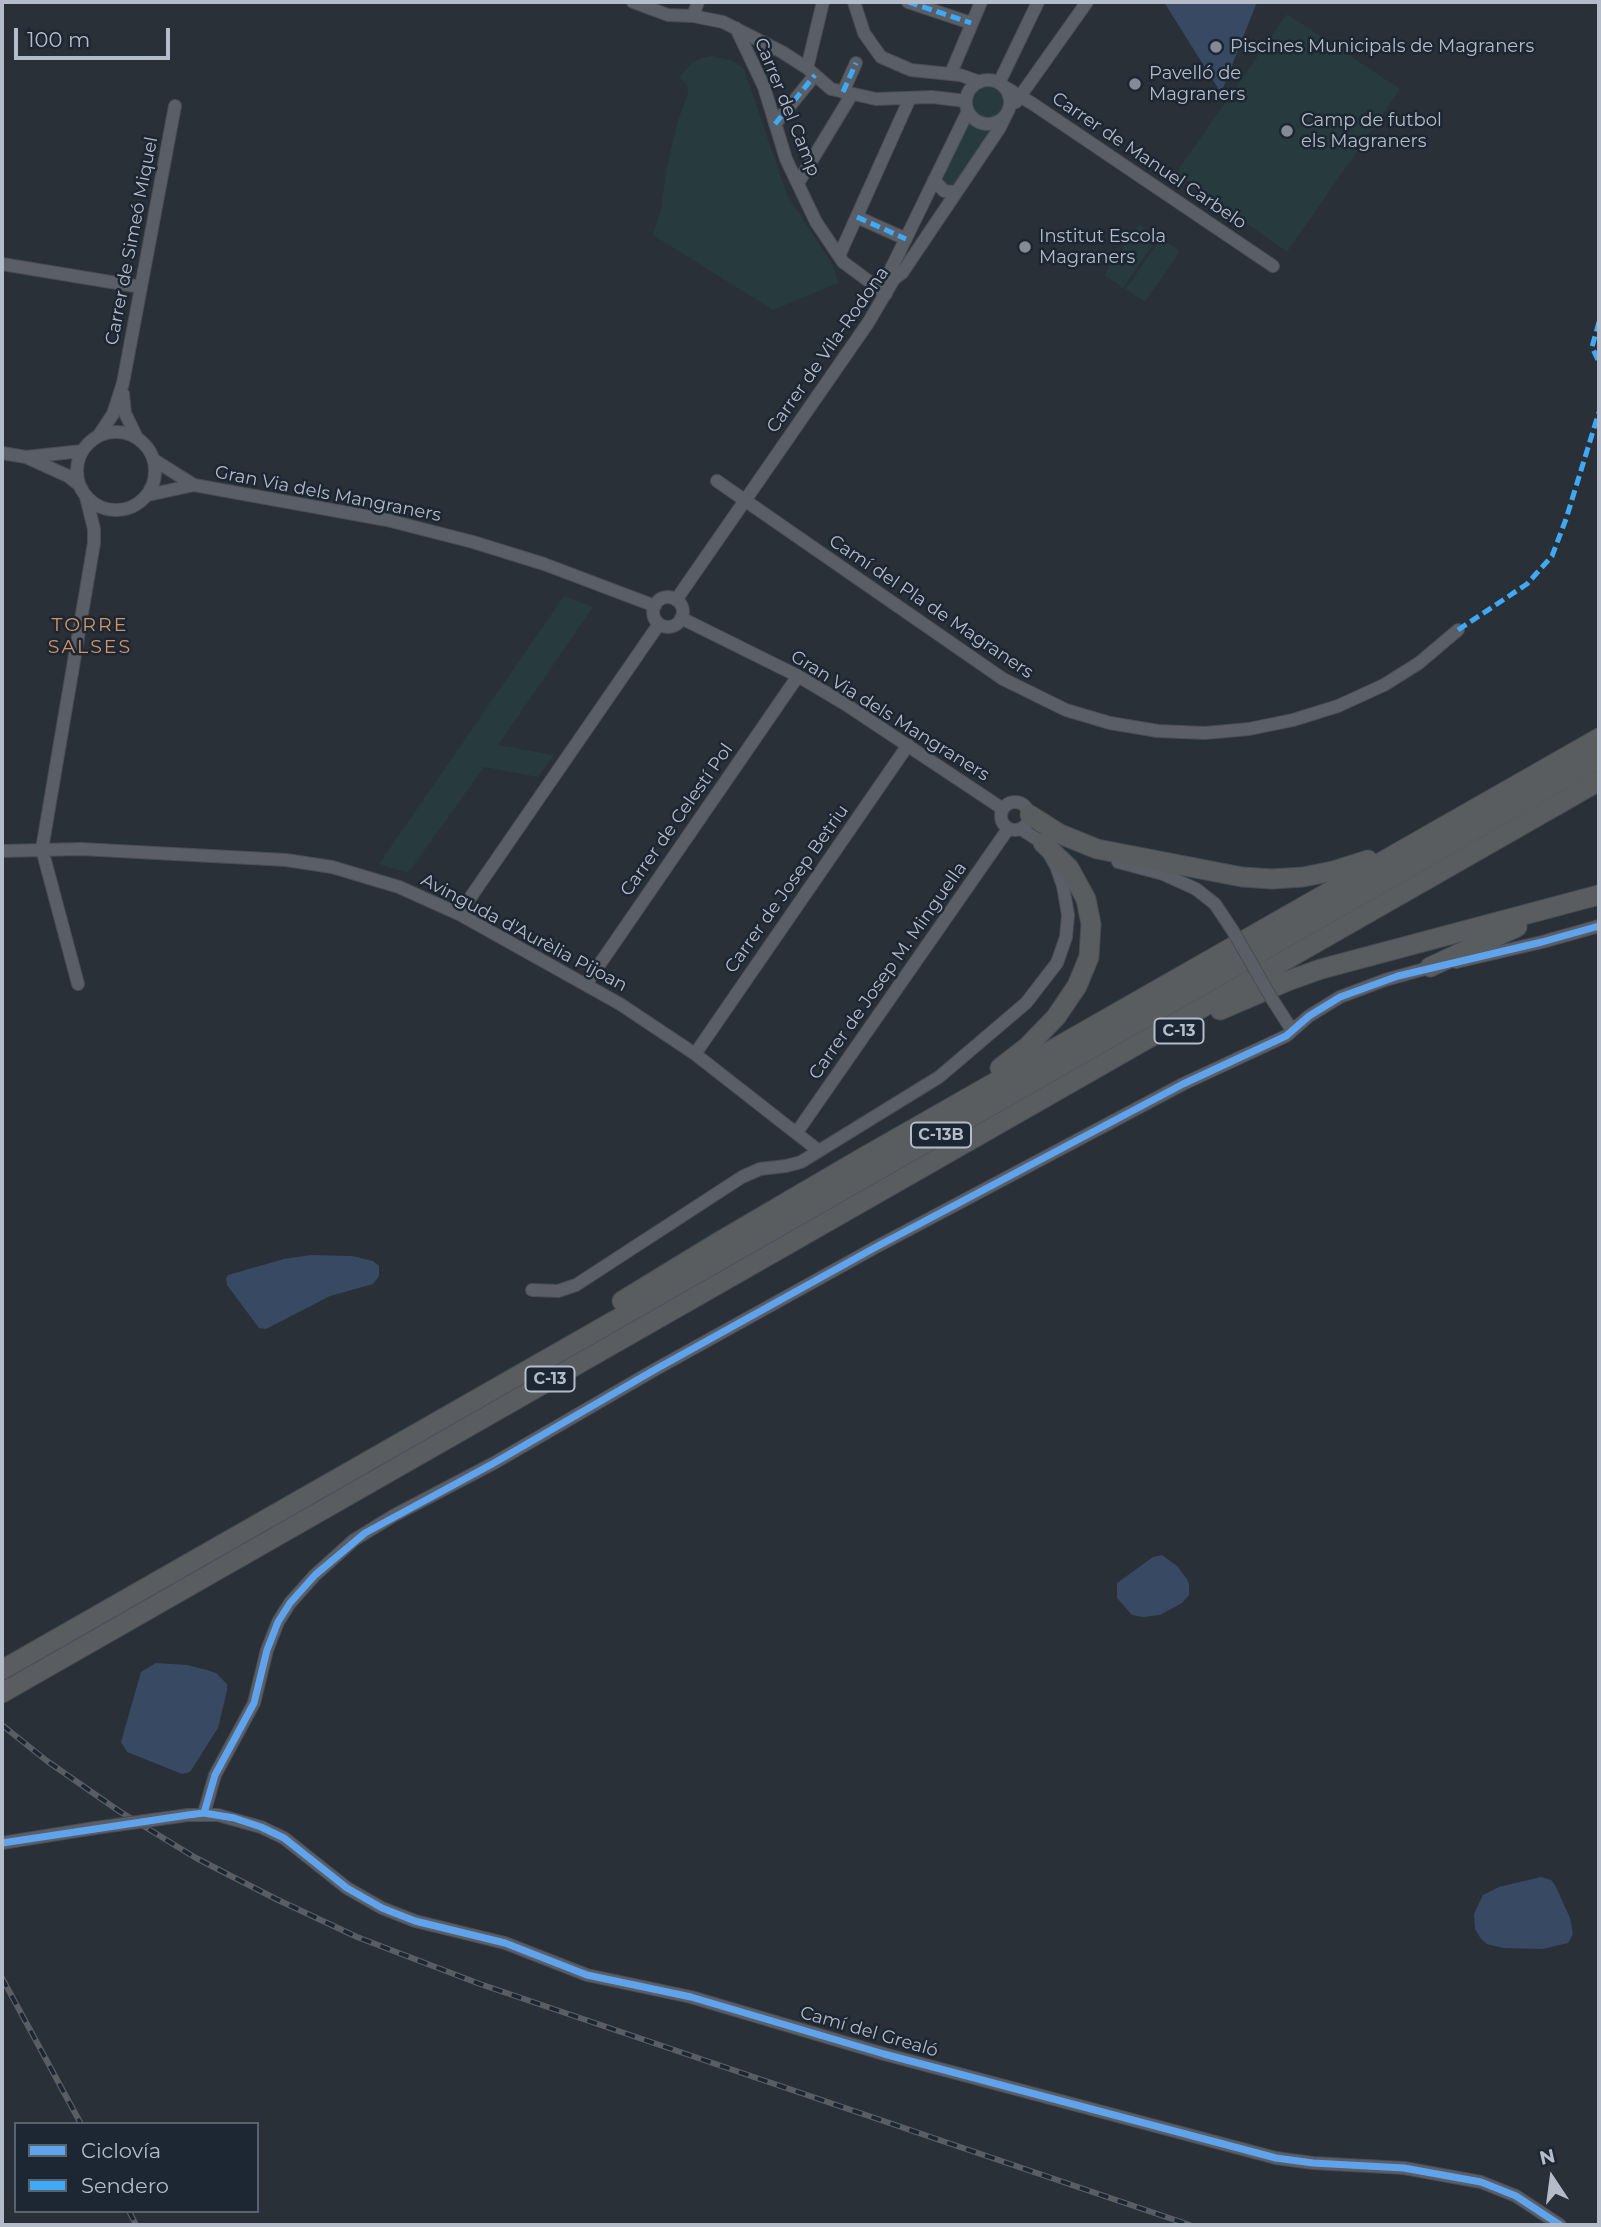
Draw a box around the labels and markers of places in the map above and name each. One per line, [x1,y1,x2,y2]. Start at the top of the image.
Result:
place label: Piscines Municipals de Magraners [1230,36,1534,58]
marker: Piscines Municipals de Magraners [1208,39,1224,55]
place label: Pavelló de Magraners [1149,63,1245,106]
marker: Pavelló de Magraners [1127,76,1143,92]
place label: Camp de futbol els Magraners [1301,110,1442,152]
marker: Camp de futbol els Magraners [1279,123,1295,139]
place label: Institut Escola Magraners [1039,226,1166,268]
marker: Institut Escola Magraners [1017,239,1033,255]

